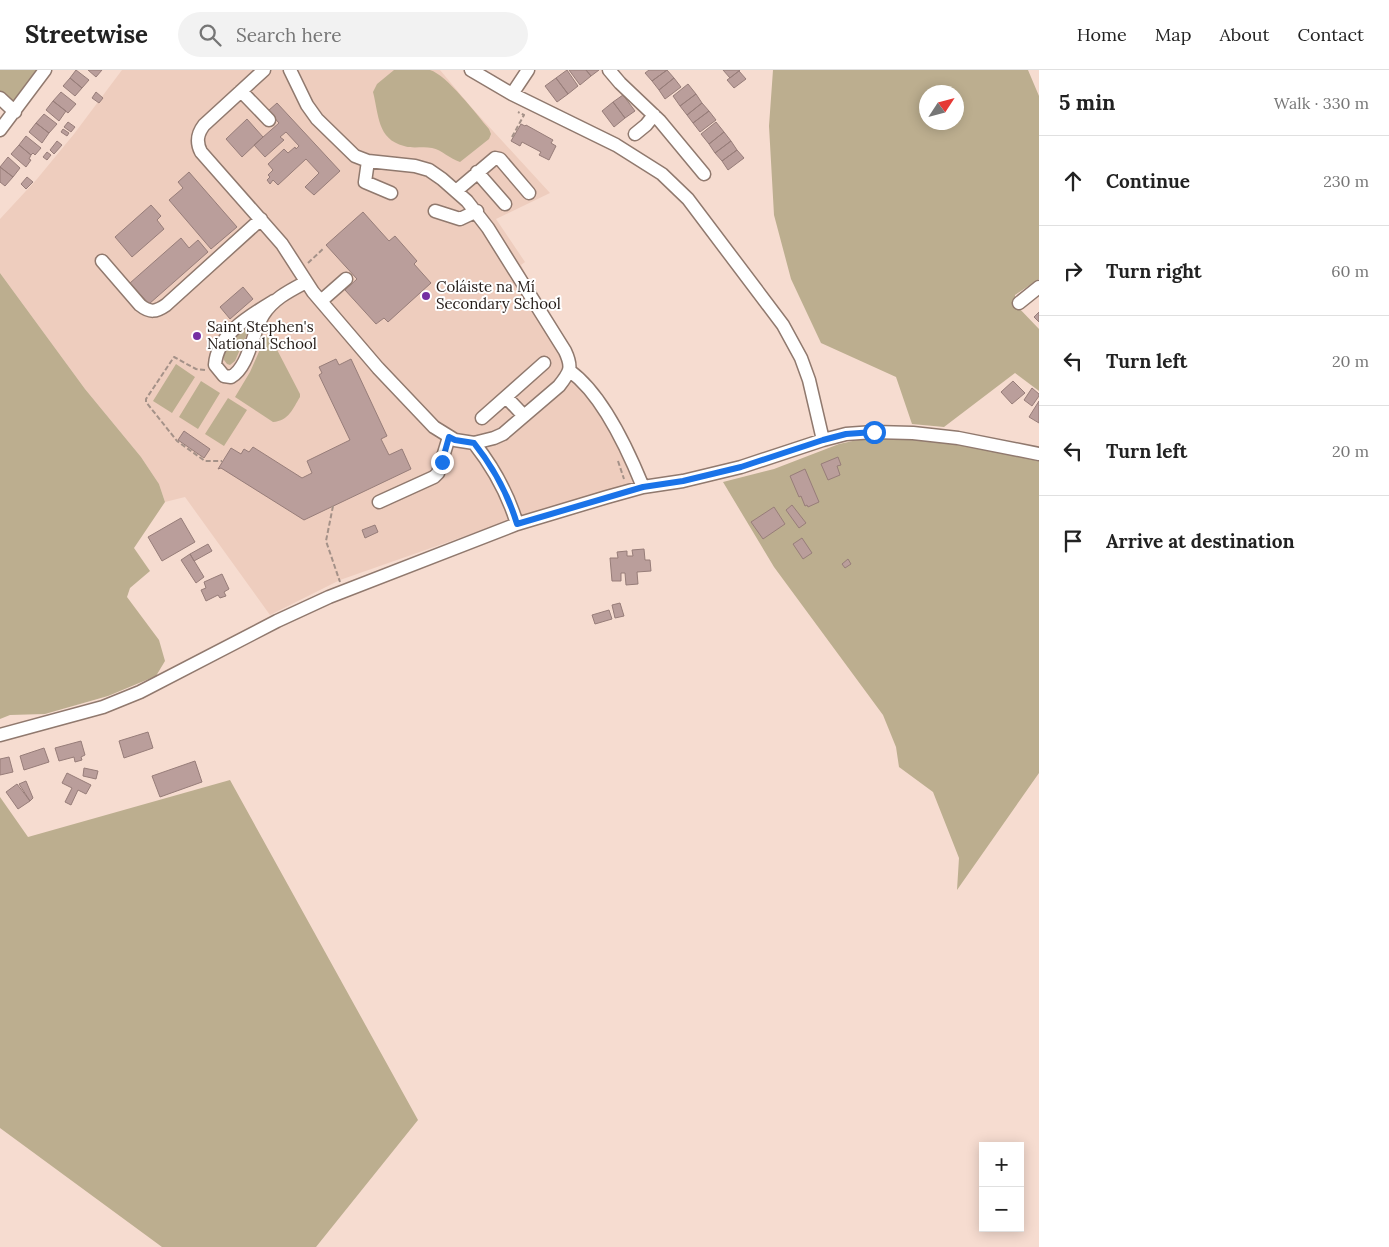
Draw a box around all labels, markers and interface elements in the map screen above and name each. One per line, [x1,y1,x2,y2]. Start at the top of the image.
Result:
search box [178,12,528,57]
text: Streetwise [25,19,148,50]
icon: search [196,21,224,49]
text: Search here [236,23,342,47]
text: Home [1077,23,1127,46]
text: Map [1155,23,1191,46]
text: About [1219,23,1269,46]
text: Contact [1297,23,1364,46]
north arrow [919,85,964,130]
text: 5 min [1059,89,1115,116]
text: Walk · 330 m [1274,93,1369,113]
icon: ahead [1059,167,1087,195]
text: Continue [1106,169,1190,193]
text: 230 m [1323,171,1369,191]
icon: right [1059,257,1087,285]
text: Turn right [1106,259,1202,283]
text: 60 m [1331,261,1369,281]
place label: Coláiste na Mí Secondary School [436,277,561,313]
marker: Coláiste na Mí Secondary School [420,290,432,302]
place label: Saint Stephen's National School [207,317,317,353]
marker: Saint Stephen's National School [191,330,203,342]
icon: left [1059,347,1087,375]
text: Turn left [1106,349,1187,373]
text: 20 m [1332,351,1369,371]
route start [863,421,886,444]
icon: left [1059,437,1087,465]
text: Turn left [1106,439,1187,463]
text: 20 m [1332,441,1369,461]
route end [431,451,454,474]
icon: arrive [1059,527,1087,555]
text: Arrive at destination [1106,529,1295,553]
map controls [979,1142,1024,1232]
button: + [979,1142,1024,1187]
button: − [979,1187,1024,1232]

